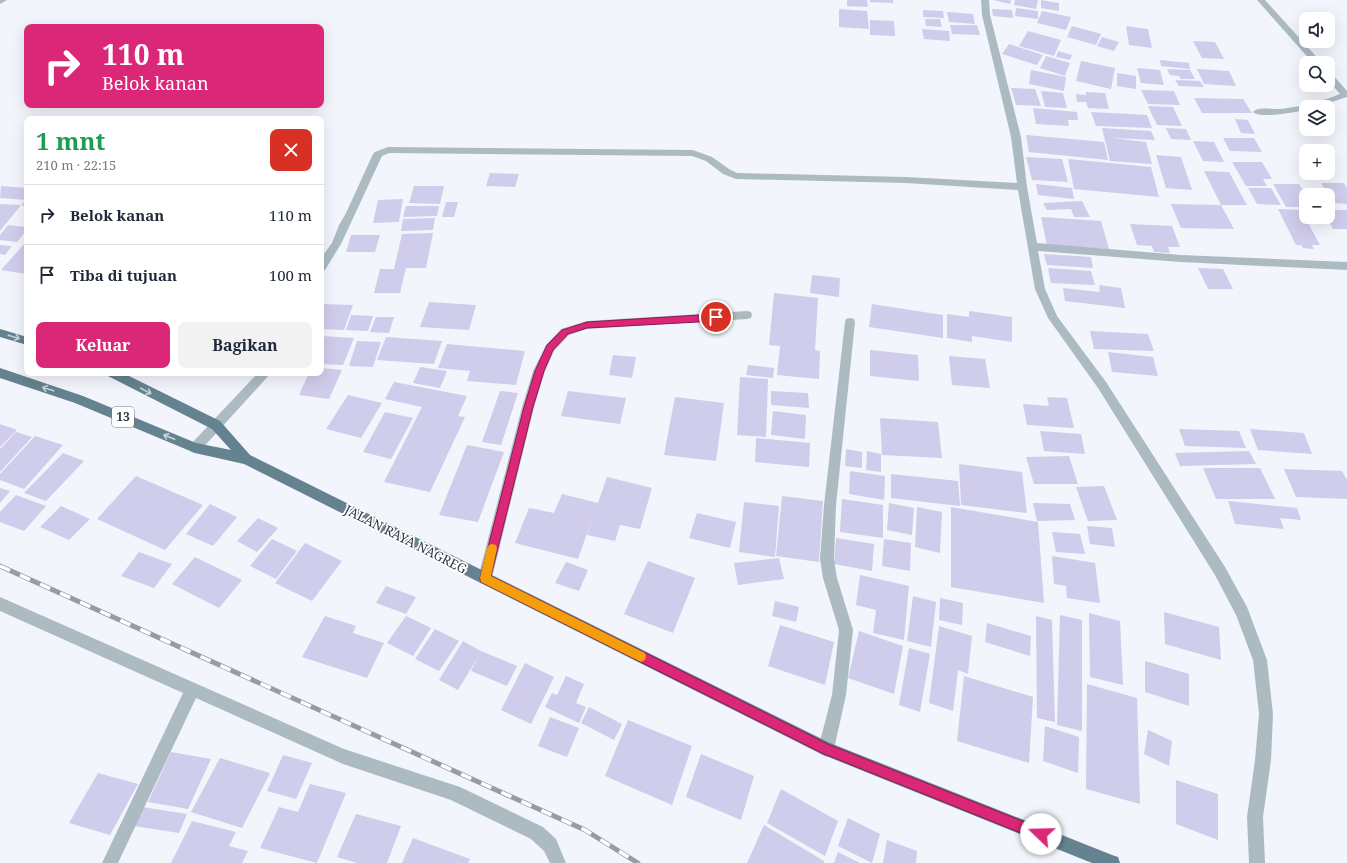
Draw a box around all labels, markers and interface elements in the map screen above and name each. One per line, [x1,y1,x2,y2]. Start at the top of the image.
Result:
map controls [1299,12,1335,224]
button: sound [1299,12,1335,48]
text: 110 m [102,35,184,73]
icon: right [36,40,88,92]
button: search [1299,56,1335,92]
text: Belok kanan [102,71,209,95]
button: layers [1299,100,1335,136]
text: 1 mnt [36,124,105,157]
button: close [270,129,312,171]
button: + [1299,144,1335,180]
text: 210 m · 22:15 [36,156,116,174]
button: − [1299,188,1335,224]
icon: right [36,204,58,226]
text: Belok kanan [70,205,164,225]
text: 110 m [269,205,312,225]
icon: arrive [36,264,58,286]
text: Tiba di tujuan [70,265,177,285]
text: 100 m [269,265,312,285]
pin [699,300,733,334]
icon: arrive [705,306,727,328]
button: Keluar [36,322,170,368]
button: Bagikan [178,322,312,368]
one-way arrow [7,334,20,341]
one-way arrow [42,384,54,392]
one-way arrow [140,388,152,395]
road number: 13 [112,407,134,427]
one-way arrow [163,432,175,440]
street label: JALAN RAYA NAGREG [341,500,471,578]
position arrow [1020,813,1062,855]

